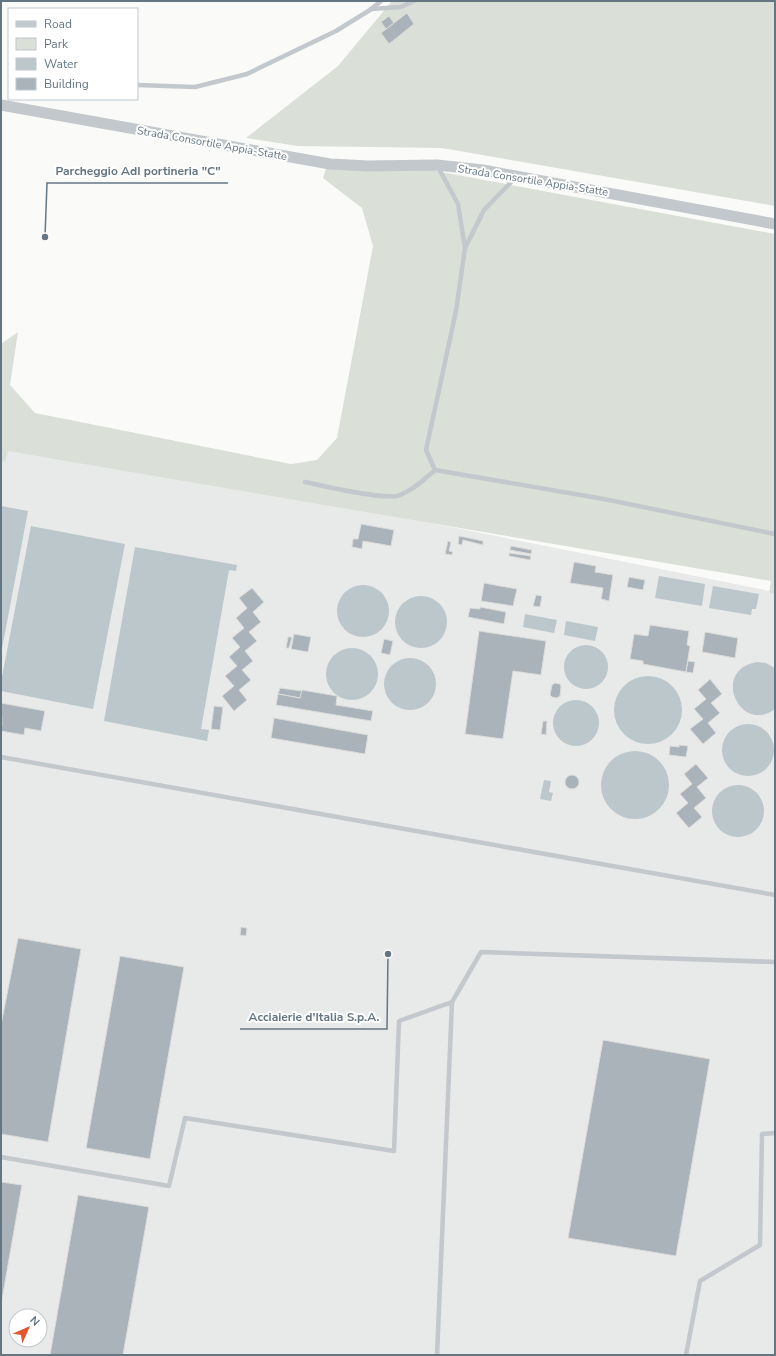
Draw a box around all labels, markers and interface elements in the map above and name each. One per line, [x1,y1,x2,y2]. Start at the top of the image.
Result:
legend [8,8,138,100]
text: Road [44,16,72,32]
text: Park [44,36,69,52]
text: Water [44,56,78,72]
text: Building [44,76,89,92]
street label: Strada Consortile Appia-Statte [136,123,288,164]
callout: Parcheggio AdI portineria "C" [47,159,228,183]
street label: Strada Consortile Appia-Statte [457,161,609,200]
text: Parcheggio AdI portineria "C" [55,163,221,179]
callout: Acciaierie d'Italia S.p.A. [240,1005,387,1029]
text: Acciaierie d'Italia S.p.A. [249,1009,379,1025]
north arrow [8,1308,48,1348]
text: N [27,1313,43,1329]

